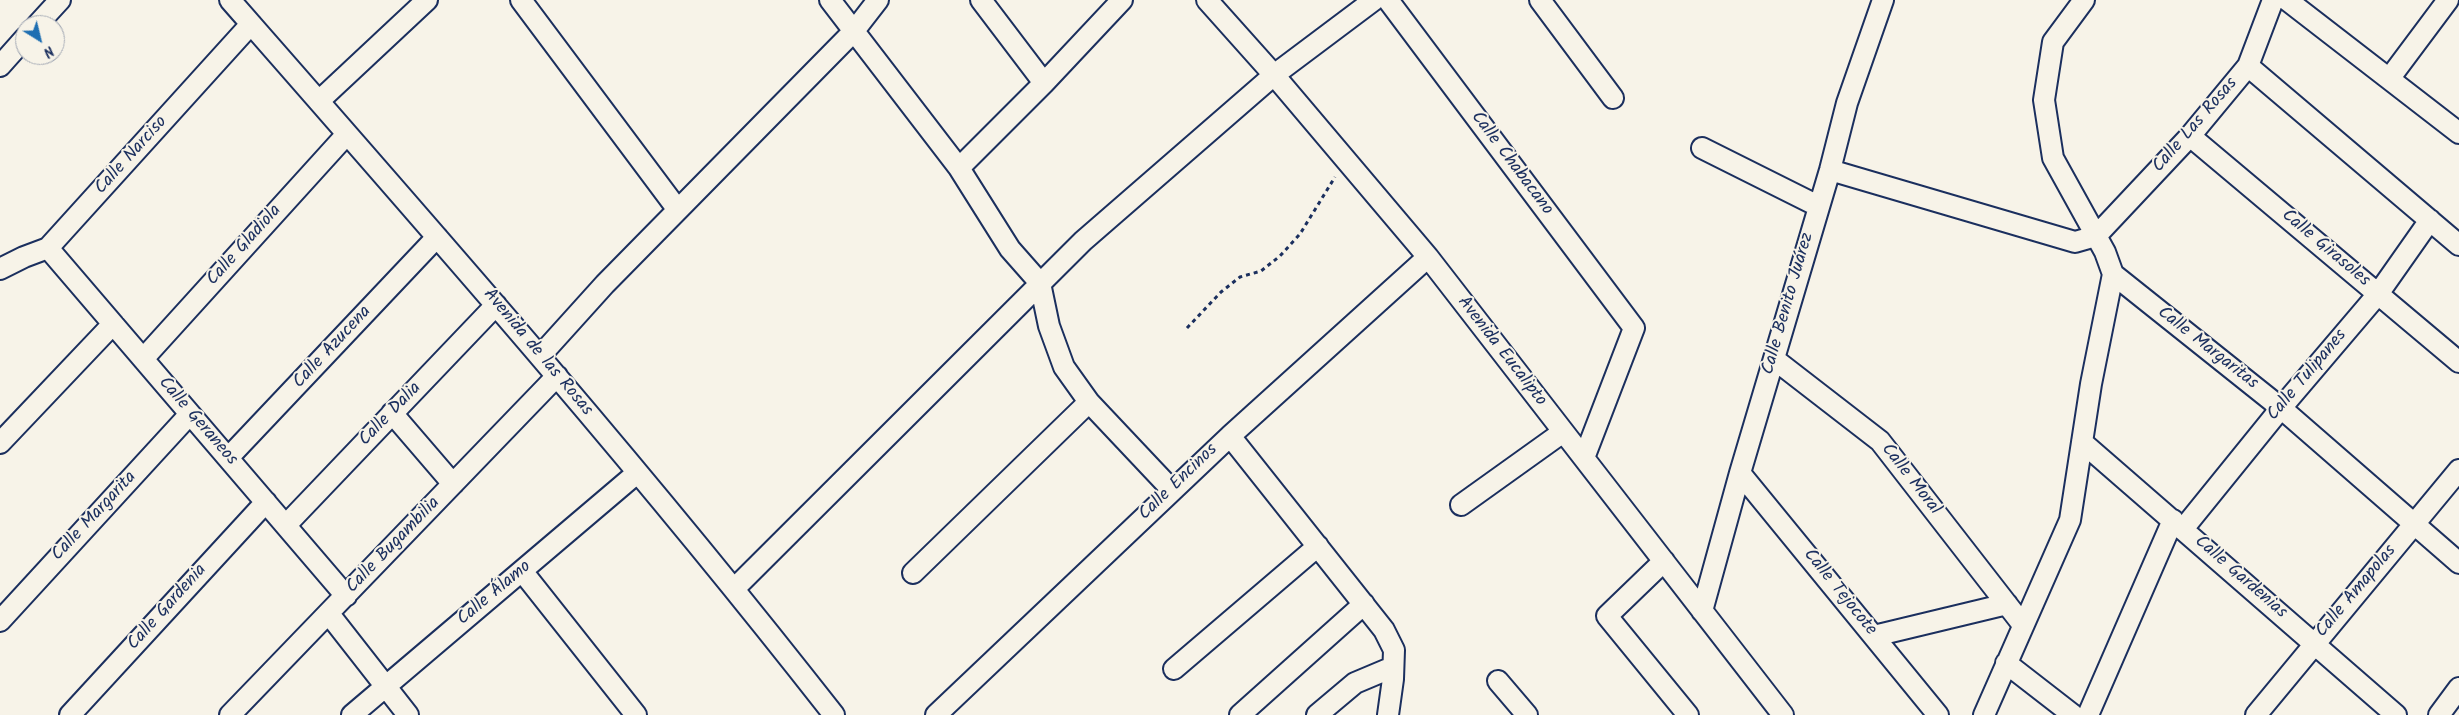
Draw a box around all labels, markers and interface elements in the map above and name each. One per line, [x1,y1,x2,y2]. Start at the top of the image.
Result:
north arrow [15,15,65,65]
text: N [38,40,58,63]
street label: Calle Las Rosas [2149,74,2243,178]
street label: Calle Chabacano [1465,108,1557,220]
street label: Calle Narciso [91,112,173,200]
street label: Calle Gladiola [203,201,287,291]
street label: Calle Girasoles [2276,206,2374,292]
street label: Calle Benito Juárez [1758,231,1820,377]
street label: Avenida de las Rosas [477,285,597,421]
street label: Avenida Eucalipto [1451,293,1551,411]
street label: Calle Azucena [289,302,377,394]
street label: Calle Margaritas [2152,303,2262,395]
street label: Calle Tulipanes [2263,326,2353,426]
street label: Calle Geraneos [153,373,241,471]
street label: Calle Dalia [355,379,427,451]
street label: Calle Encinos [1135,440,1223,526]
street label: Calle Moral [1875,440,1945,520]
street label: Calle Margarita [48,468,142,566]
street label: Calle Bugambilia [343,493,445,599]
street label: Calle Gardenias [2189,532,2291,624]
street label: Calle Amapolas [2312,541,2402,643]
street label: Calle Tejocote [1798,545,1880,641]
street label: Calle Álamo [454,557,536,631]
street label: Calle Gardenia [124,561,212,655]

